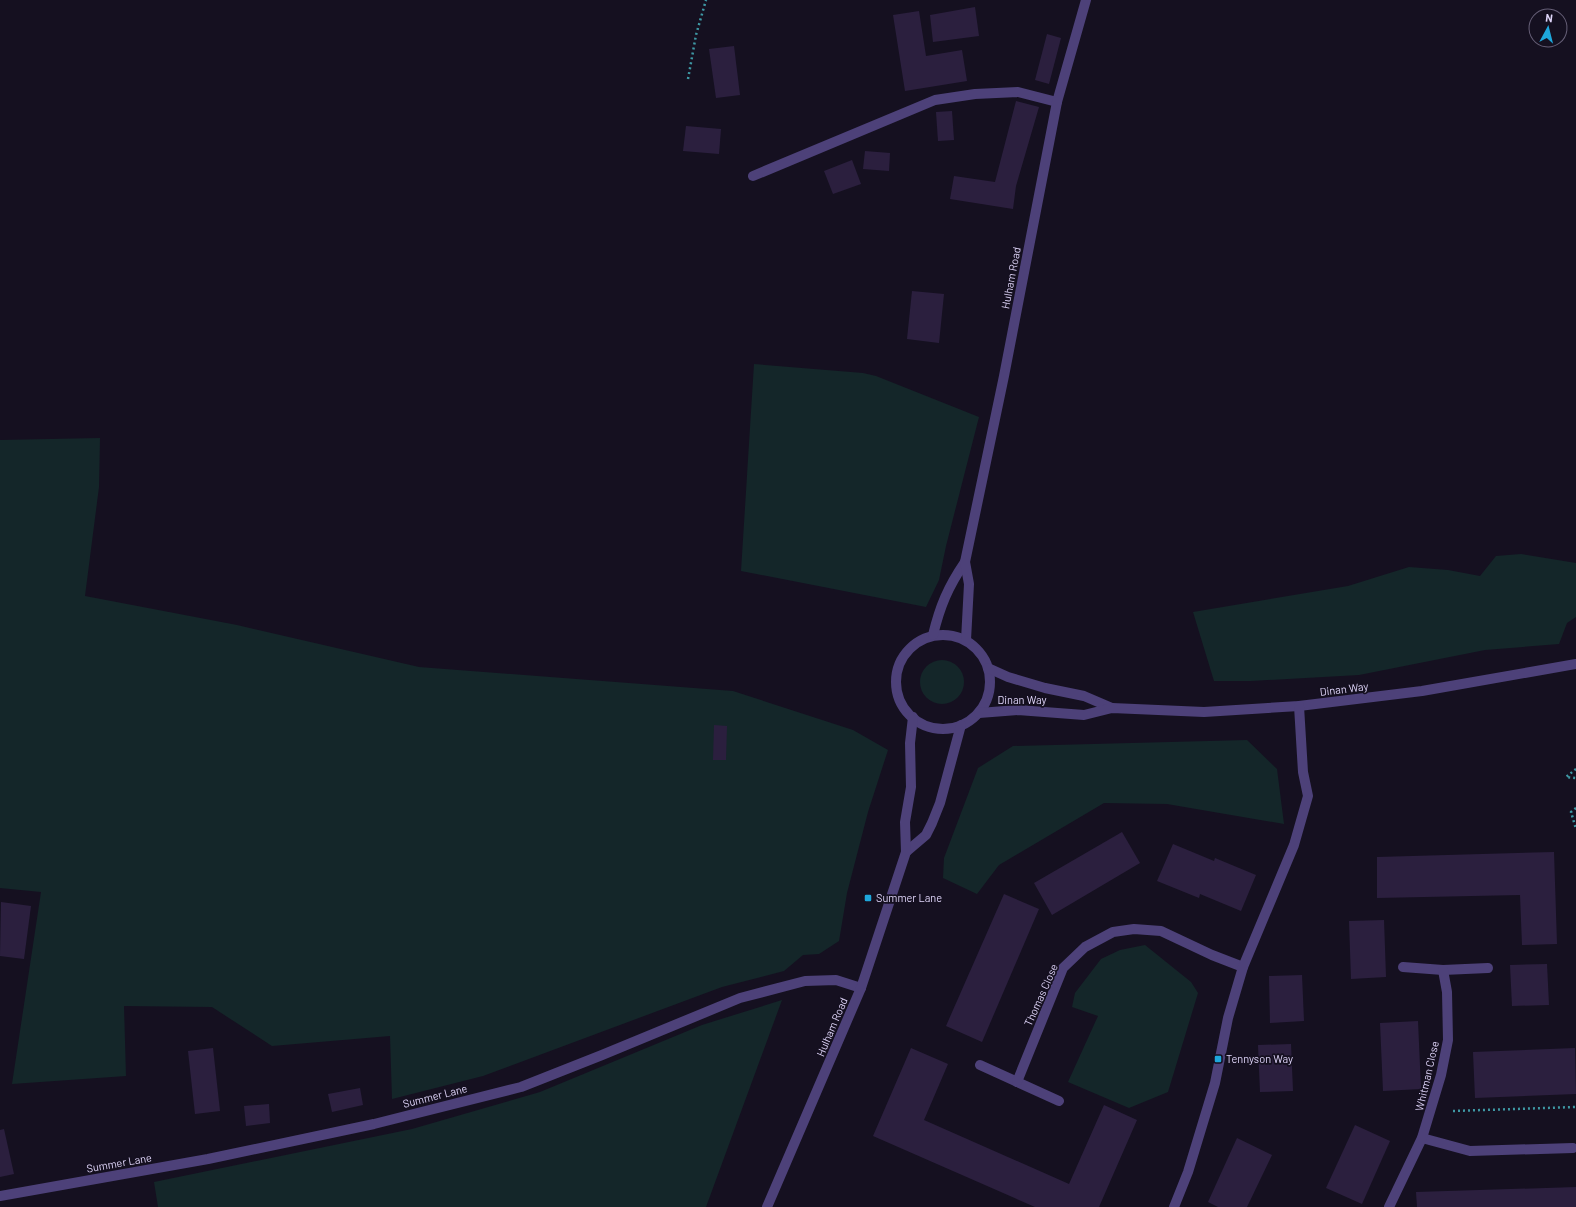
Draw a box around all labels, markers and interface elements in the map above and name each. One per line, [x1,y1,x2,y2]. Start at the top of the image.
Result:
north arrow [1528,8,1568,48]
text: N [1545,11,1554,24]
street label: Hulham Road [998,246,1023,310]
street label: Dinan Way [1319,679,1369,698]
street label: Dinan Way [997,693,1047,706]
place label: Summer Lane [876,891,942,904]
marker: Summer Lane [863,893,873,903]
street label: Thomas Close [1021,962,1060,1028]
street label: Hulham Road [813,995,850,1058]
street label: Whitman Close [1412,1039,1441,1112]
place label: Tennyson Way [1226,1052,1293,1065]
marker: Tennyson Way [1213,1054,1223,1064]
street label: Summer Lane [401,1081,469,1110]
street label: Summer Lane [85,1150,153,1175]

